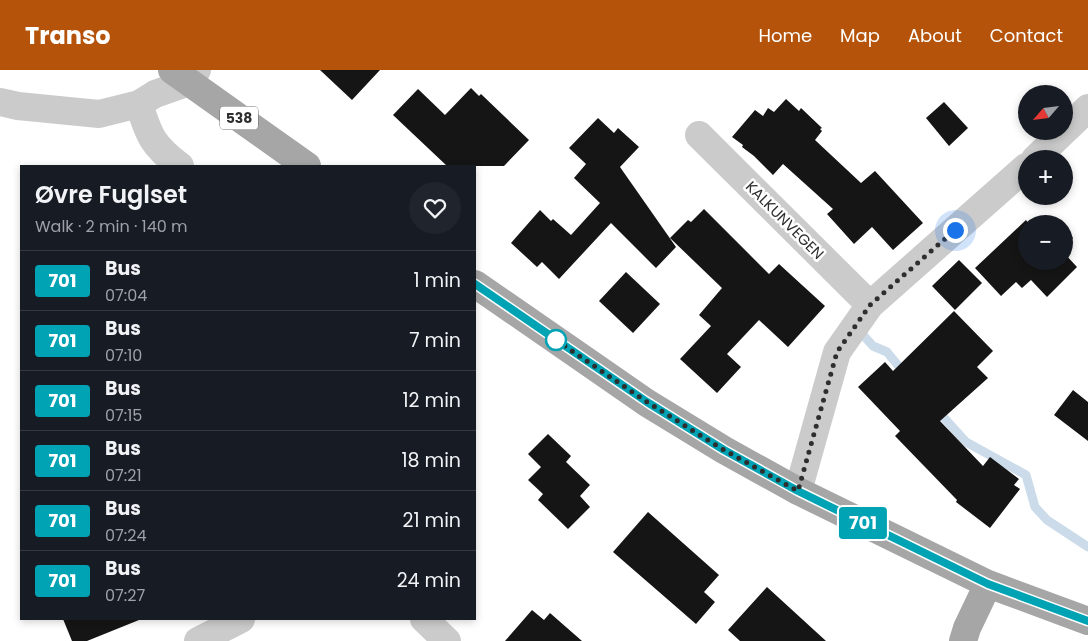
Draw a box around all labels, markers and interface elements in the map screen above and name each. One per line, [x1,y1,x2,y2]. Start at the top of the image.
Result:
text: Transo [25,19,111,52]
text: Home [758,23,812,48]
text: Map [840,23,880,48]
text: About [908,23,962,48]
text: Contact [990,23,1063,48]
north arrow [1018,85,1072,140]
map controls [1018,85,1073,270]
road number: 538 [220,106,258,129]
button: + [1018,150,1073,205]
street label: KALKUNVEGEN [741,176,829,264]
text: Øvre Fuglset [35,178,187,211]
button: heart [409,182,461,234]
text: Walk · 2 min · 140 m [35,215,188,238]
button: − [1018,215,1073,270]
your location [943,218,968,243]
text: Bus [105,255,141,282]
text: 1 min [413,267,461,294]
text: 701 [48,268,77,293]
text: 07:04 [105,284,147,307]
text: Bus [105,315,141,342]
text: 7 min [409,327,461,354]
text: 701 [48,328,77,353]
unlabelled marker [545,329,567,351]
text: 07:10 [105,344,142,367]
text: Bus [105,375,141,402]
text: 12 min [403,387,461,414]
text: 701 [48,388,77,413]
text: 07:15 [105,404,142,427]
text: Bus [105,435,141,462]
text: 18 min [401,447,461,474]
text: 701 [48,448,77,473]
text: 07:21 [105,464,142,487]
text: Bus [105,495,141,522]
text: 21 min [403,507,461,534]
line badge: 701 [834,507,892,539]
text: 701 [48,508,77,533]
text: 701 [849,510,877,535]
text: 07:24 [105,524,146,547]
text: Bus [105,555,141,582]
text: 24 min [397,567,461,594]
text: 701 [48,568,77,593]
text: 07:27 [105,584,145,607]

